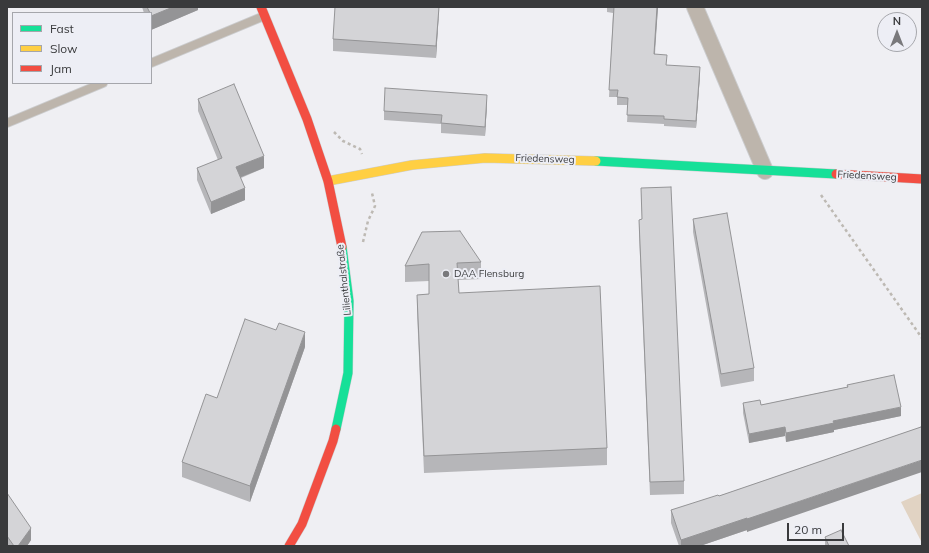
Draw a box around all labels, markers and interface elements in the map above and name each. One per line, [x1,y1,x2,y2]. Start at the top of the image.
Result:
legend [12,12,152,84]
north arrow [877,12,917,52]
text: N [893,14,901,28]
text: Fast [50,21,74,36]
text: Slow [50,41,78,56]
text: Jam [50,61,72,76]
street label: Friedensweg [515,152,575,166]
street label: Friedensweg [837,168,897,184]
street label: Lilienthalstraße [334,244,354,316]
place label: DAA Flensburg [454,268,524,280]
marker: DAA Flensburg [441,269,451,279]
scale bar [789,515,846,541]
text: 20 m [794,522,822,537]

